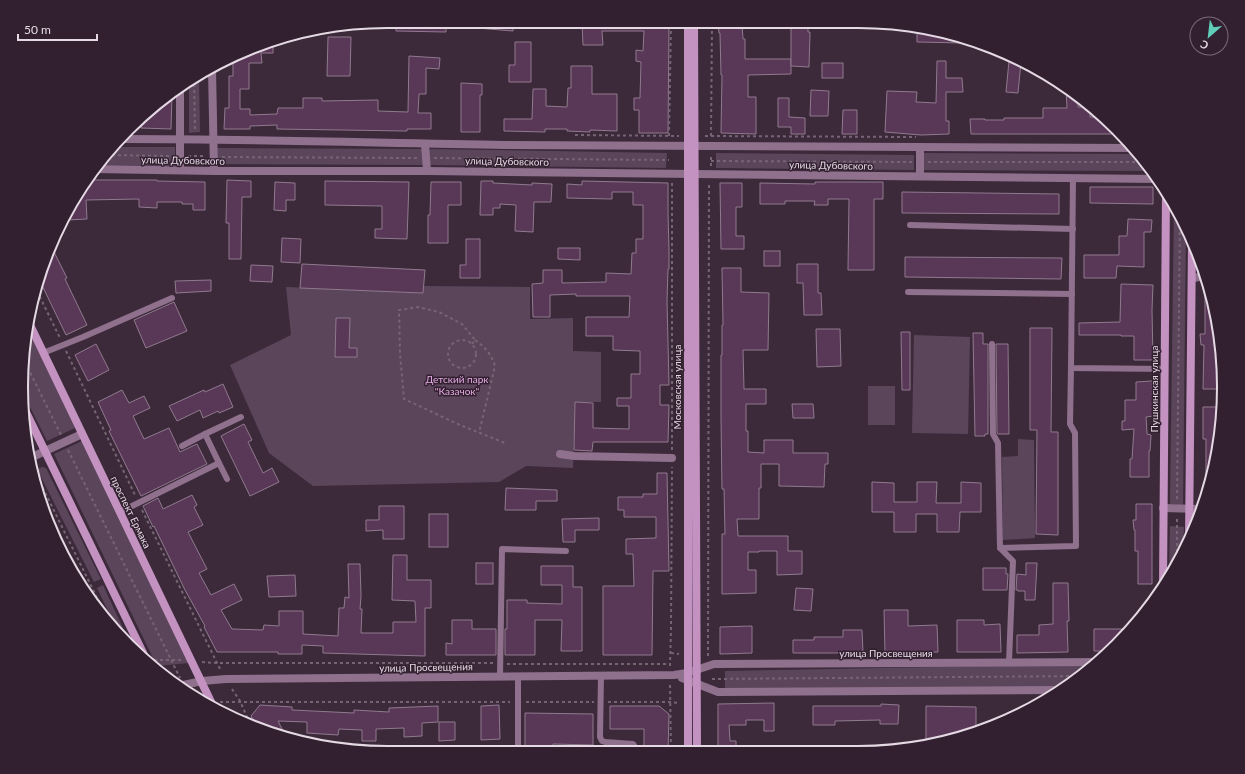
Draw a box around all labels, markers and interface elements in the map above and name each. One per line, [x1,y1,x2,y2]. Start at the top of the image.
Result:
scale bar [18,16,97,42]
north arrow [1189,16,1229,56]
text: 50 m [24,22,51,37]
text: С [1197,37,1210,53]
street label: улица Дубовского [141,153,225,167]
street label: улица Дубовского [465,154,549,168]
street label: улица Дубовского [789,158,873,172]
street label: Московская улица [671,345,683,429]
street label: Пушкинская улица [1148,346,1160,432]
park label: Детский парк "Казачок" [425,373,489,397]
street label: проспект Ермака [108,474,154,550]
street label: улица Просвещения [839,647,933,659]
street label: улица Просвещения [379,660,473,674]

